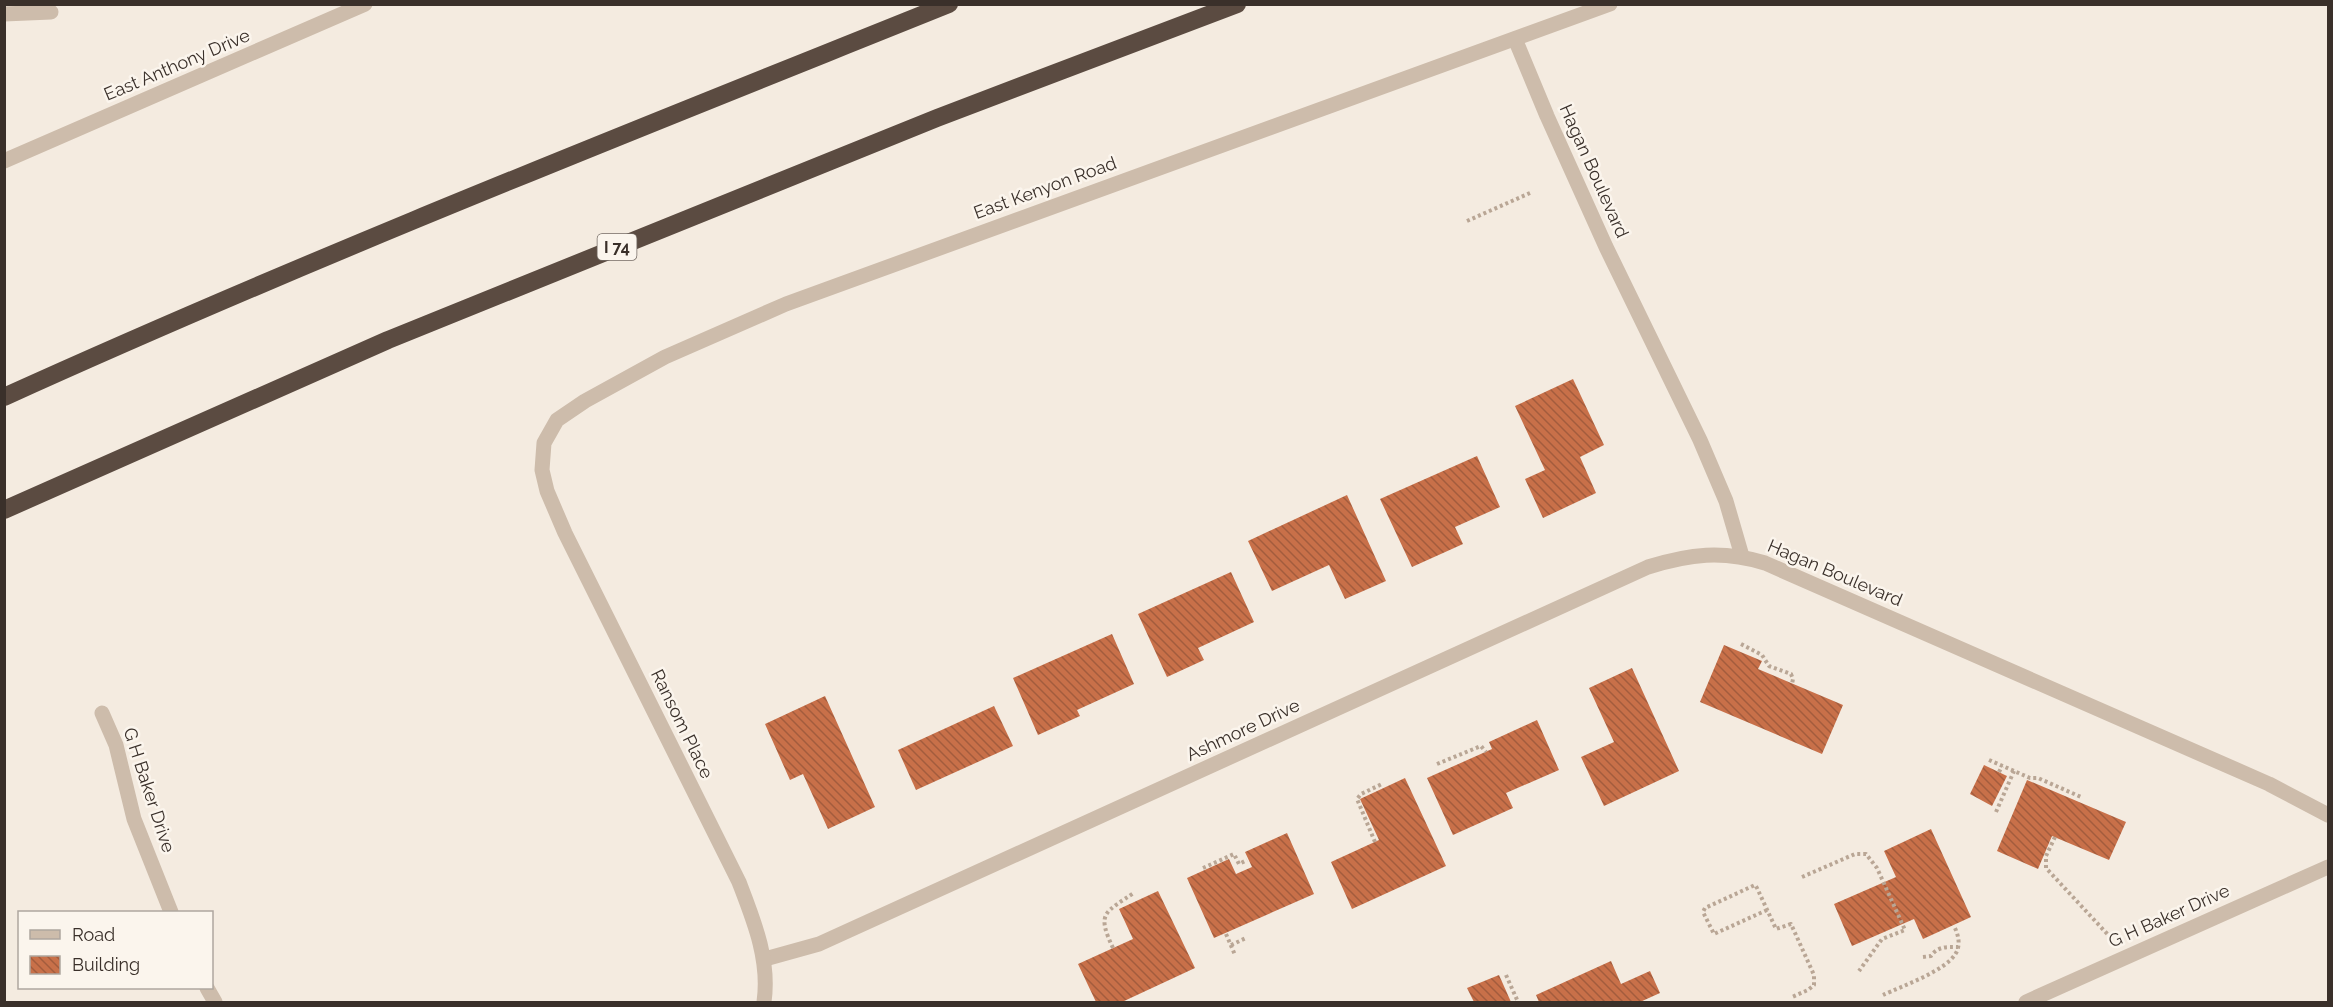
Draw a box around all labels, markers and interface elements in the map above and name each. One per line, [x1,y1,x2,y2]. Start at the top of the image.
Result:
street label: East Anthony Drive [101,24,253,105]
street label: Hagan Boulevard [1556,101,1633,241]
street label: East Kenyon Road [971,152,1119,223]
road number: I 74 [598,234,636,260]
street label: Hagan Boulevard [1765,535,1906,610]
street label: Ransom Place [647,666,718,782]
street label: Ashmore Drive [1183,694,1303,765]
street label: G H Baker Drive [119,725,180,855]
street label: G H Baker Drive [2105,879,2233,952]
legend [18,911,213,989]
text: Road [72,924,115,945]
text: Building [72,954,140,975]

